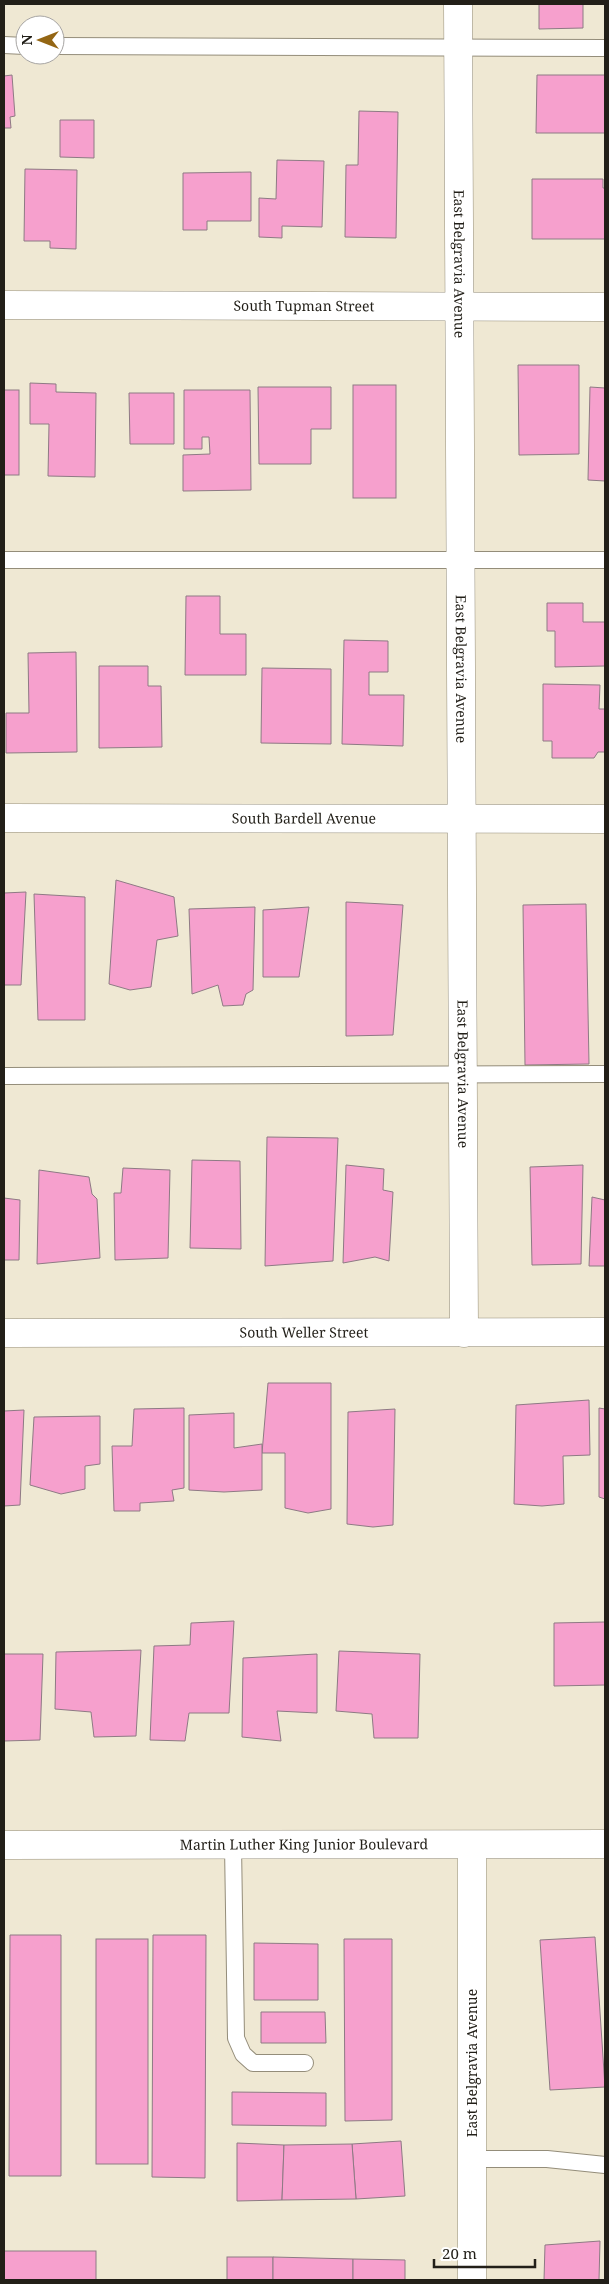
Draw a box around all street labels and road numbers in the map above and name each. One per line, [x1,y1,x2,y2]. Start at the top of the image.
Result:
street label: East Belgravia Avenue [450,190,470,338]
street label: South Tupman Street [233,296,375,315]
street label: East Belgravia Avenue [452,595,471,743]
street label: South Bardell Avenue [232,808,376,828]
street label: East Belgravia Avenue [453,1000,473,1148]
street label: South Weller Street [240,1322,369,1342]
street label: Martin Luther King Junior Boulevard [180,1834,429,1854]
street label: East Belgravia Avenue [462,1989,481,2137]

